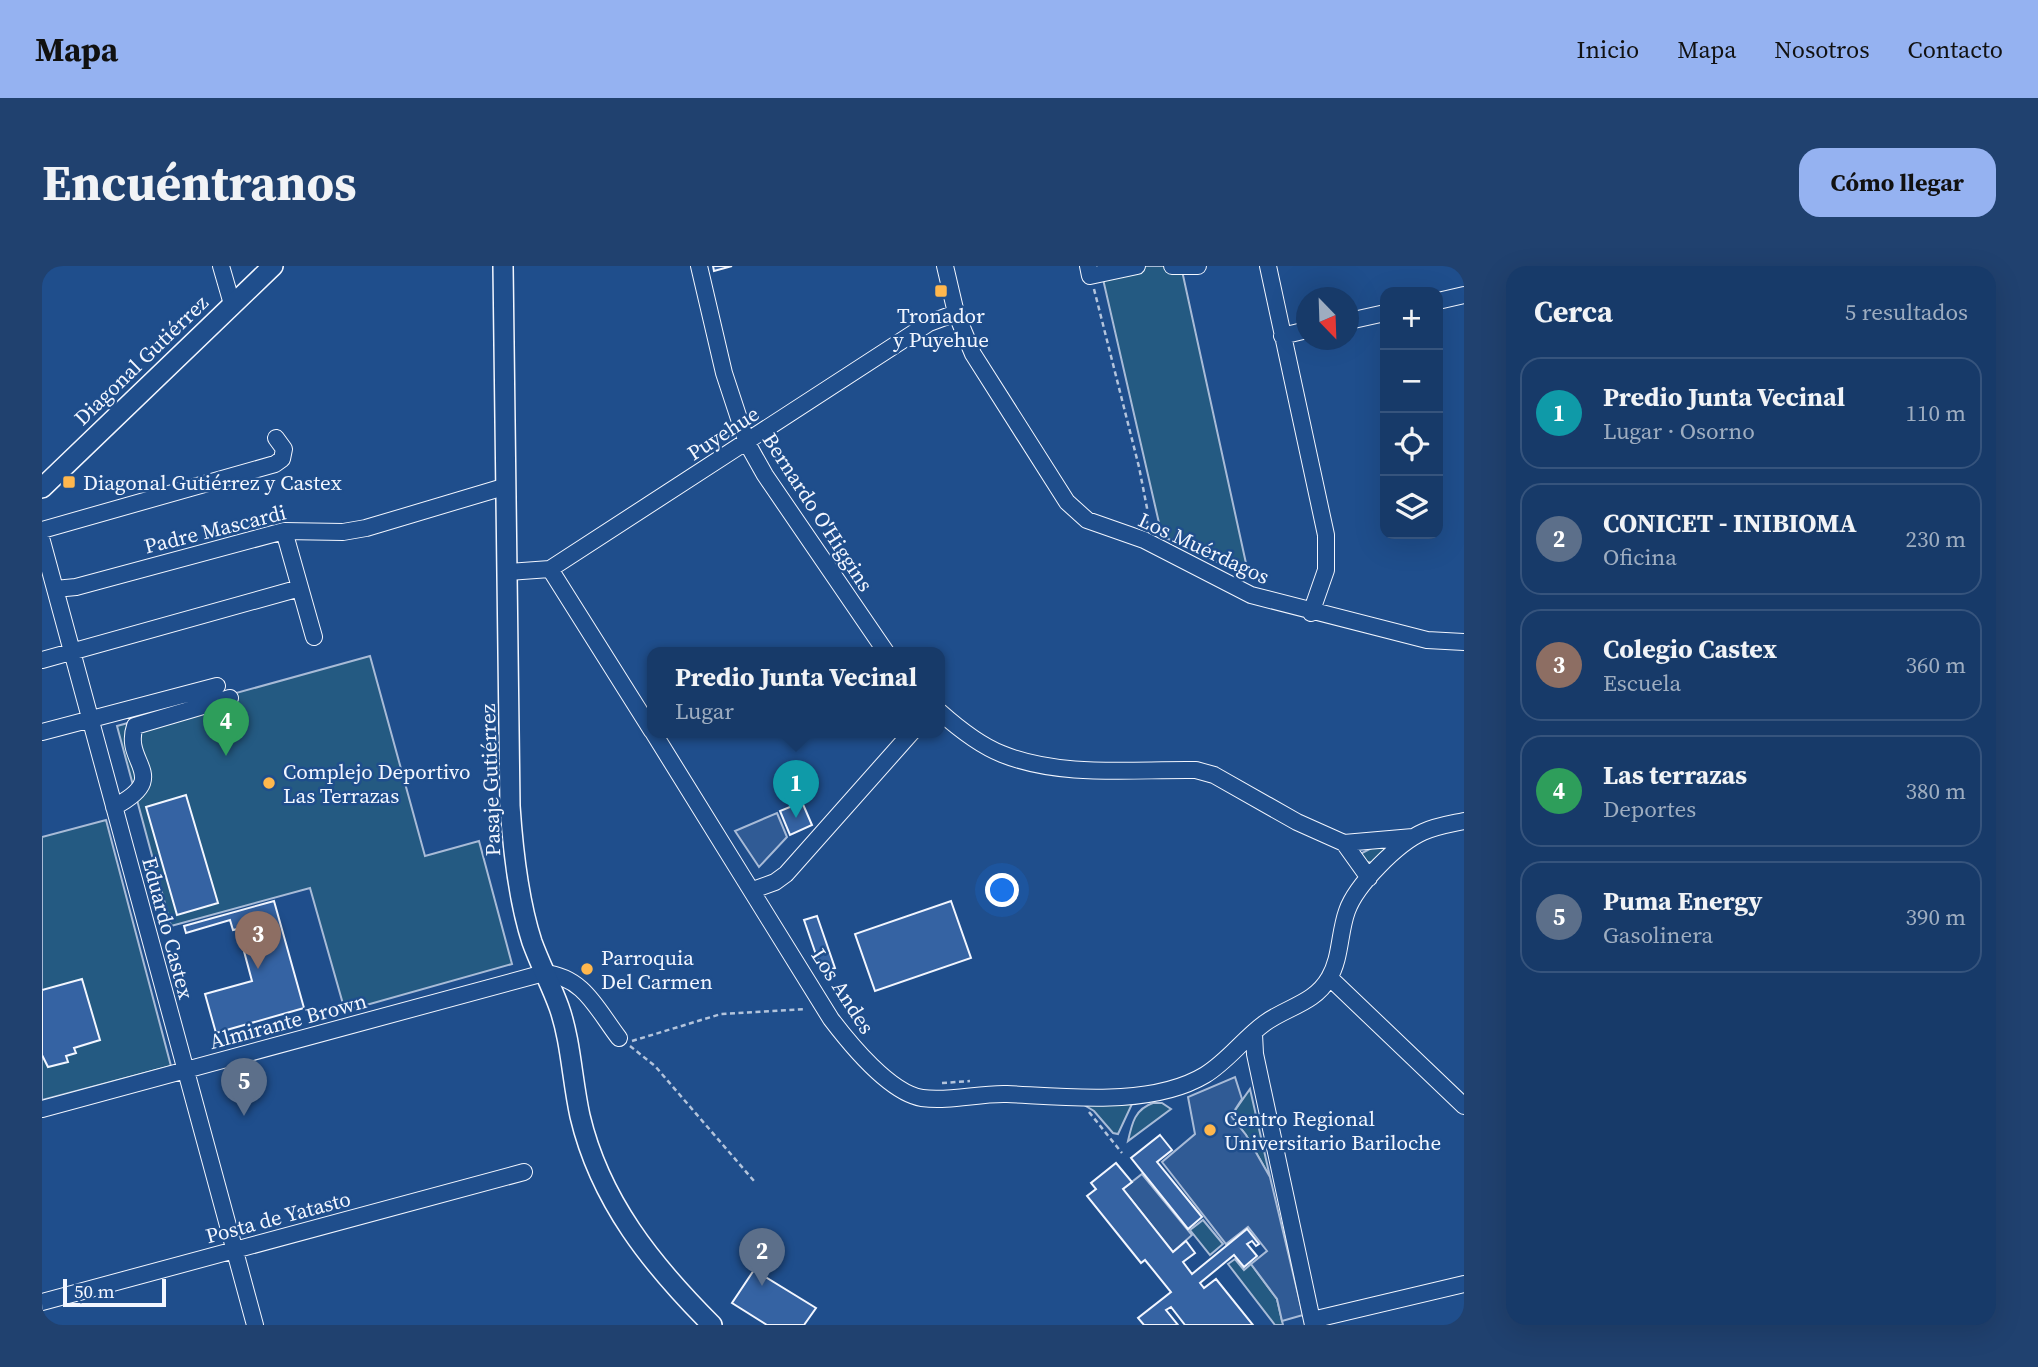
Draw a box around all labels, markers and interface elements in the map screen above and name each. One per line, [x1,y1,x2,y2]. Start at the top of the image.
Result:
text: Mapa [35,27,118,72]
text: Inicio [1577,33,1639,66]
text: Mapa [1677,33,1736,66]
text: Nosotros [1774,33,1870,66]
text: Contacto [1908,33,2003,66]
button: Cómo llegar [1799,148,1996,217]
text: Encuéntranos [42,149,356,216]
marker: Tronador y Puyehue [933,283,949,299]
north arrow [1296,287,1359,350]
map controls [1380,287,1443,539]
button: + [1380,287,1443,350]
street label: Diagonal Gutiérrez [67,288,215,432]
text: Cerca [1534,291,1613,332]
text: 5 resultados [1845,296,1968,328]
place label: Tronador y Puyehue [893,301,989,354]
button: − [1380,350,1443,413]
text: Predio Junta Vecinal [1603,379,1845,415]
text: 1 [1553,397,1565,429]
text: 110 m [1905,397,1966,429]
street label: Puyehue [681,399,765,467]
button: locate [1380,413,1443,476]
text: Lugar · Osorno [1603,415,1755,447]
street label: Bernardo O'Higgins [756,427,880,597]
place label: Diagonal Gutiérrez y Castex [83,468,342,497]
marker: Diagonal Gutiérrez y Castex [61,474,77,490]
button: layers [1380,476,1443,539]
street label: Padre Mascardi [141,497,289,561]
street label: Los Muérdagos [1134,505,1274,591]
text: CONICET - INIBIOMA [1603,505,1857,541]
text: 2 [1553,523,1565,555]
text: 230 m [1905,523,1966,555]
text: Oficina [1603,541,1677,573]
text: Colegio Castex [1603,631,1777,667]
popup [647,647,945,738]
text: 3 [1553,649,1565,681]
text: 360 m [1905,649,1966,681]
text: Predio Junta Vecinal [675,659,917,695]
text: Escuela [1603,667,1681,699]
text: Lugar [675,695,734,727]
pin: 4 [203,698,249,756]
street label: Pasaje Gutiérrez [473,703,507,857]
place label: Complejo Deportivo Las Terrazas [283,757,471,810]
text: Las terrazas [1603,757,1747,793]
pin: 1 [773,760,819,818]
marker: Complejo Deportivo Las Terrazas [261,775,277,791]
text: 4 [1553,775,1565,807]
text: 380 m [1905,775,1966,807]
text: Deportes [1603,793,1696,825]
street label: Eduardo Castex [135,854,201,1002]
your location [985,873,1019,907]
text: Puma Energy [1603,883,1763,919]
text: 5 [1553,901,1565,933]
text: 390 m [1905,901,1966,933]
pin: 3 [235,911,281,969]
text: Gasolinera [1603,919,1713,951]
place label: Parroquia Del Carmen [601,943,713,996]
street label: Los Andes [805,943,881,1039]
marker: Parroquia Del Carmen [579,961,595,977]
street label: Almirante Brown [206,986,370,1056]
pin: 5 [221,1058,267,1116]
place label: Centro Regional Universitario Bariloche [1224,1104,1441,1157]
marker: Centro Regional Universitario Bariloche [1202,1122,1218,1138]
street label: Posta de Yatasto [202,1184,354,1250]
pin: 2 [739,1228,785,1286]
scale bar [63,1276,166,1308]
text: 50 m [74,1278,115,1304]

